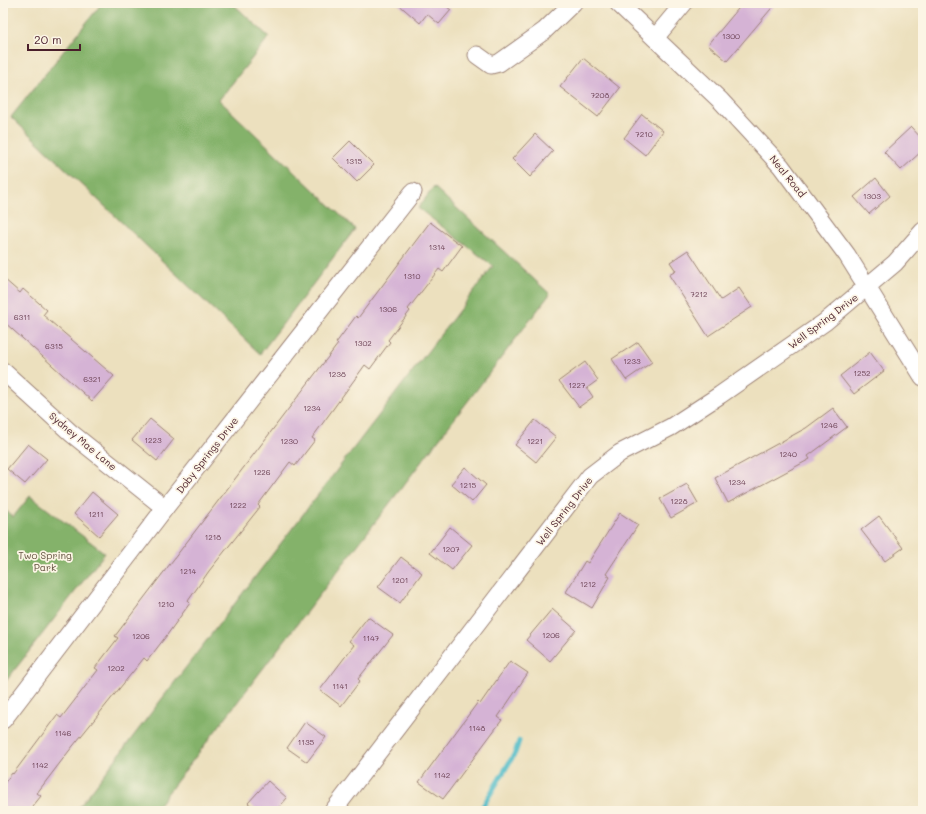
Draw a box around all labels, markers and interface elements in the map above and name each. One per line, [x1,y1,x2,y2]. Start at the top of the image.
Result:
scale bar [28,26,80,52]
text: 20 m [34,31,62,47]
house number: 1300 [722,31,740,41]
house number: 7208 [591,90,609,100]
house number: 7210 [635,129,653,139]
street label: Neal Road [767,152,809,200]
house number: 1315 [346,156,363,166]
house number: 1303 [863,191,881,201]
house number: 1314 [429,242,446,252]
house number: 1310 [404,271,420,281]
house number: 7212 [691,289,707,299]
street label: Well Spring Drive [785,290,861,352]
house number: 1306 [379,304,397,314]
house number: 6311 [14,312,30,322]
house number: 1302 [354,338,372,348]
house number: 6315 [45,341,63,351]
house number: 1233 [623,356,641,366]
house number: 1252 [853,368,871,378]
house number: 1238 [328,369,346,379]
house number: 6321 [83,374,101,384]
house number: 1227 [569,380,586,390]
house number: 1234 [303,403,321,413]
street label: Sydney Mae Lane [46,409,120,473]
street label: Doby Springs Drive [173,414,241,496]
house number: 1246 [820,420,838,430]
house number: 1223 [144,435,162,445]
house number: 1230 [280,436,298,446]
house number: 1221 [527,436,543,446]
house number: 1240 [779,449,797,459]
house number: 1226 [253,467,271,477]
street label: Well Spring Drive [533,474,595,548]
house number: 1234 [728,477,746,487]
house number: 1215 [460,480,476,490]
house number: 1228 [670,496,688,506]
house number: 1222 [230,500,246,510]
house number: 1211 [88,509,104,519]
house number: 1218 [205,532,221,542]
house number: 1207 [442,544,460,554]
park label: Two Spring Park [18,548,72,574]
house number: 1214 [180,566,196,576]
house number: 1201 [392,575,408,585]
house number: 1212 [580,579,596,589]
house number: 1210 [158,599,174,609]
house number: 1206 [542,630,560,640]
house number: 1206 [132,631,150,641]
house number: 1147 [363,633,380,643]
house number: 1202 [107,663,125,673]
house number: 1141 [332,681,348,691]
house number: 1148 [469,723,485,733]
house number: 1146 [55,728,72,738]
house number: 1135 [298,737,315,747]
house number: 1142 [32,760,48,770]
house number: 1142 [434,770,450,780]

